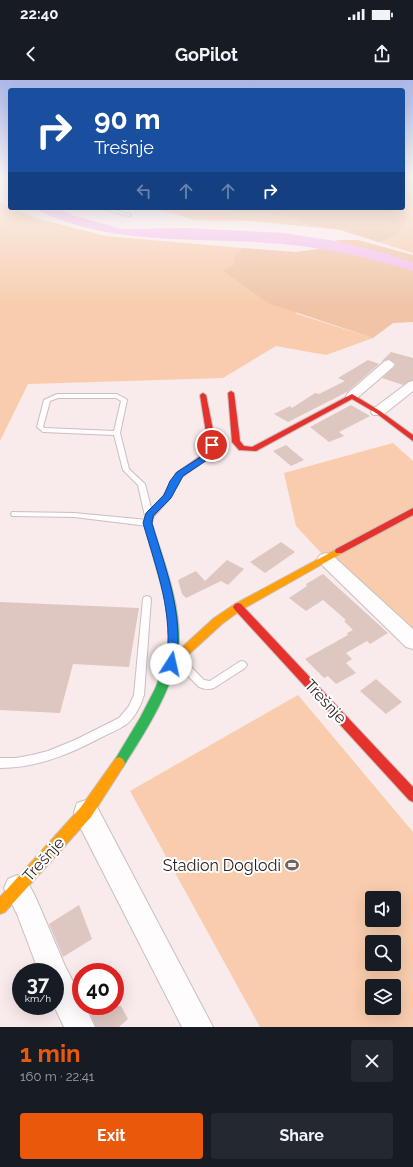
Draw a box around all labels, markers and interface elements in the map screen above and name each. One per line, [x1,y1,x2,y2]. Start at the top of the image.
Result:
text: 22:40 [20,5,58,23]
icon: back [20,43,42,65]
icon: share [371,43,393,65]
text: GoPilot [175,44,238,65]
text: 90 m [94,103,160,136]
icon: right [28,104,80,156]
text: Trešnje [94,137,154,158]
icon: left [133,180,155,202]
icon: ahead [175,180,197,202]
icon: ahead [217,180,239,202]
icon: right [259,180,281,202]
pin [195,428,229,462]
icon: arrive [201,434,223,456]
position arrow [150,643,192,685]
street label: Trešnje [301,675,351,727]
street label: Trešnje [19,833,68,885]
place label: Stadion Doglodi [163,856,281,875]
sports icon: Stadion Doglodi [284,857,300,873]
map controls [365,891,401,1015]
button: sound [365,891,401,927]
button: search [365,935,401,971]
speed limit sign: 40 [72,963,124,1015]
text: 37 [27,972,49,996]
button: layers [365,979,401,1015]
text: km/h [25,993,51,1004]
text: 1 min [20,1039,81,1068]
button: close [351,1040,393,1082]
text: 160 m · 22:41 [20,1069,94,1084]
button: Exit [20,1113,203,1159]
button: Share [211,1113,393,1159]

